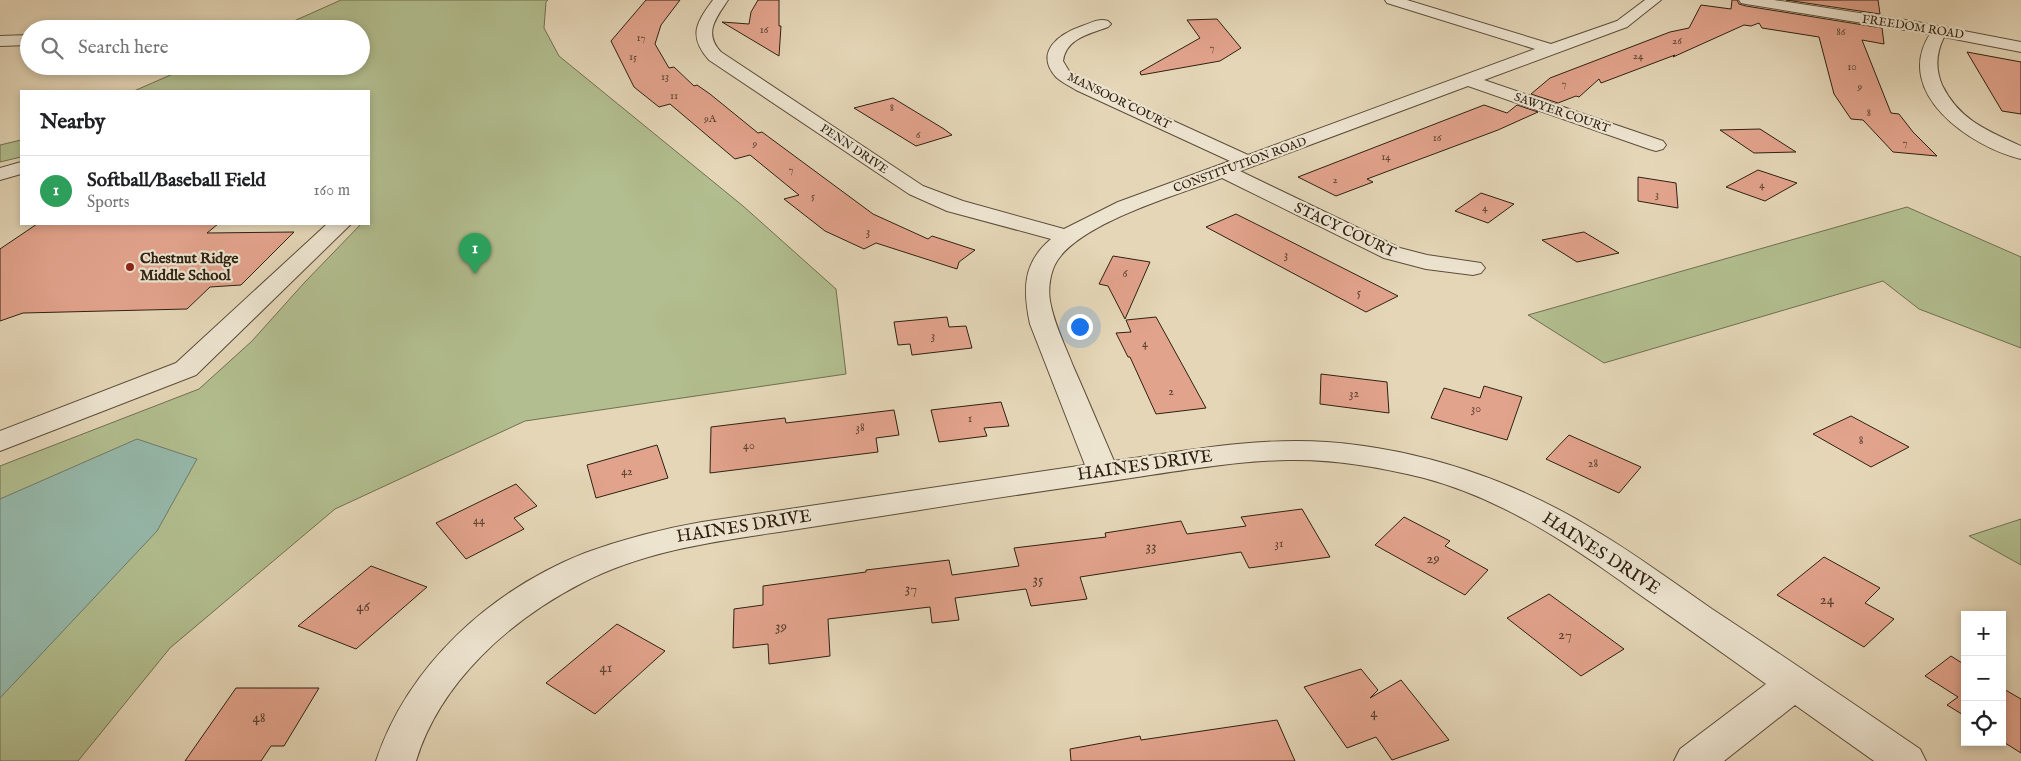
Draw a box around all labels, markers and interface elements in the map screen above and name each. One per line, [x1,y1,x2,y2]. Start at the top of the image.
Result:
street label: FREEDOM ROAD [1861,12,1965,43]
search box [20,20,370,75]
house number: 16 [760,23,769,37]
house number: 86 [1837,25,1846,39]
house number: 17 [636,31,646,45]
icon: search [38,34,66,62]
house number: 26 [1672,34,1682,48]
text: Search here [78,36,169,60]
house number: 7 [1209,41,1215,55]
house number: 24 [1633,49,1644,63]
house number: 15 [629,50,637,64]
house number: 10 [1847,60,1857,74]
street label: MANSOOR COURT [1065,69,1174,133]
house number: 13 [661,70,669,84]
house number: 7 [1561,77,1567,91]
house number: 9 [1857,80,1863,94]
house number: 11 [670,89,678,103]
street label: SAWYER COURT [1512,90,1612,136]
house number: 8 [890,101,894,115]
house number: 8 [1867,106,1871,120]
text: Nearby [40,109,105,136]
house number: 9A [703,112,717,126]
street label: PENN DRIVE [817,121,891,177]
house number: 6 [916,128,921,142]
house number: 16 [1433,131,1442,145]
street label: CONSTITUTION ROAD [1171,134,1309,196]
house number: 7 [1902,136,1908,150]
house number: 9 [752,137,758,151]
house number: 14 [1381,150,1391,164]
house number: 7 [788,163,794,177]
text: Softball/Baseball Field [87,169,266,193]
house number: 2 [1332,173,1338,187]
house number: 4 [1759,178,1765,192]
text: 1 [53,181,59,201]
text: 160 m [314,181,350,201]
house number: 3 [1655,188,1659,202]
house number: 5 [811,189,815,203]
text: Sports [87,193,129,213]
street label: STACY COURT [1291,198,1399,262]
house number: 4 [1482,201,1488,215]
house number: 3 [866,224,870,239]
pin: 1 [459,233,491,274]
house number: 3 [1284,247,1288,262]
place label: Chestnut Ridge Middle School [140,249,238,285]
marker: Chestnut Ridge Middle School [124,261,136,273]
house number: 6 [1122,266,1128,281]
house number: 5 [1357,285,1362,300]
your location [1067,314,1093,340]
house number: 3 [931,328,935,343]
house number: 4 [1142,336,1148,351]
house number: 2 [1168,384,1174,399]
house number: 32 [1349,386,1359,401]
house number: 30 [1471,401,1481,416]
house number: 1 [968,411,972,426]
house number: 38 [855,420,865,435]
house number: 8 [1859,433,1864,448]
house number: 40 [743,438,755,453]
street label: HAINES DRIVE [1076,445,1214,487]
house number: 28 [1588,456,1598,471]
house number: 42 [621,464,633,479]
street label: HAINES DRIVE [675,505,813,549]
street label: HAINES DRIVE [1538,507,1664,601]
house number: 44 [473,513,485,528]
house number: 31 [1275,536,1283,551]
house number: 33 [1145,537,1157,556]
house number: 29 [1426,549,1440,568]
house number: 35 [1032,570,1044,589]
house number: 37 [905,579,917,598]
house number: 24 [1820,590,1835,609]
house number: 46 [356,597,371,616]
map controls [1961,611,2006,746]
button: + [1961,611,2006,656]
house number: 39 [775,617,787,636]
house number: 27 [1558,625,1572,644]
button: − [1961,656,2006,701]
house number: 41 [600,658,612,677]
button: locate [1961,701,2006,746]
house number: 4 [1370,703,1378,722]
house number: 48 [252,708,266,727]

